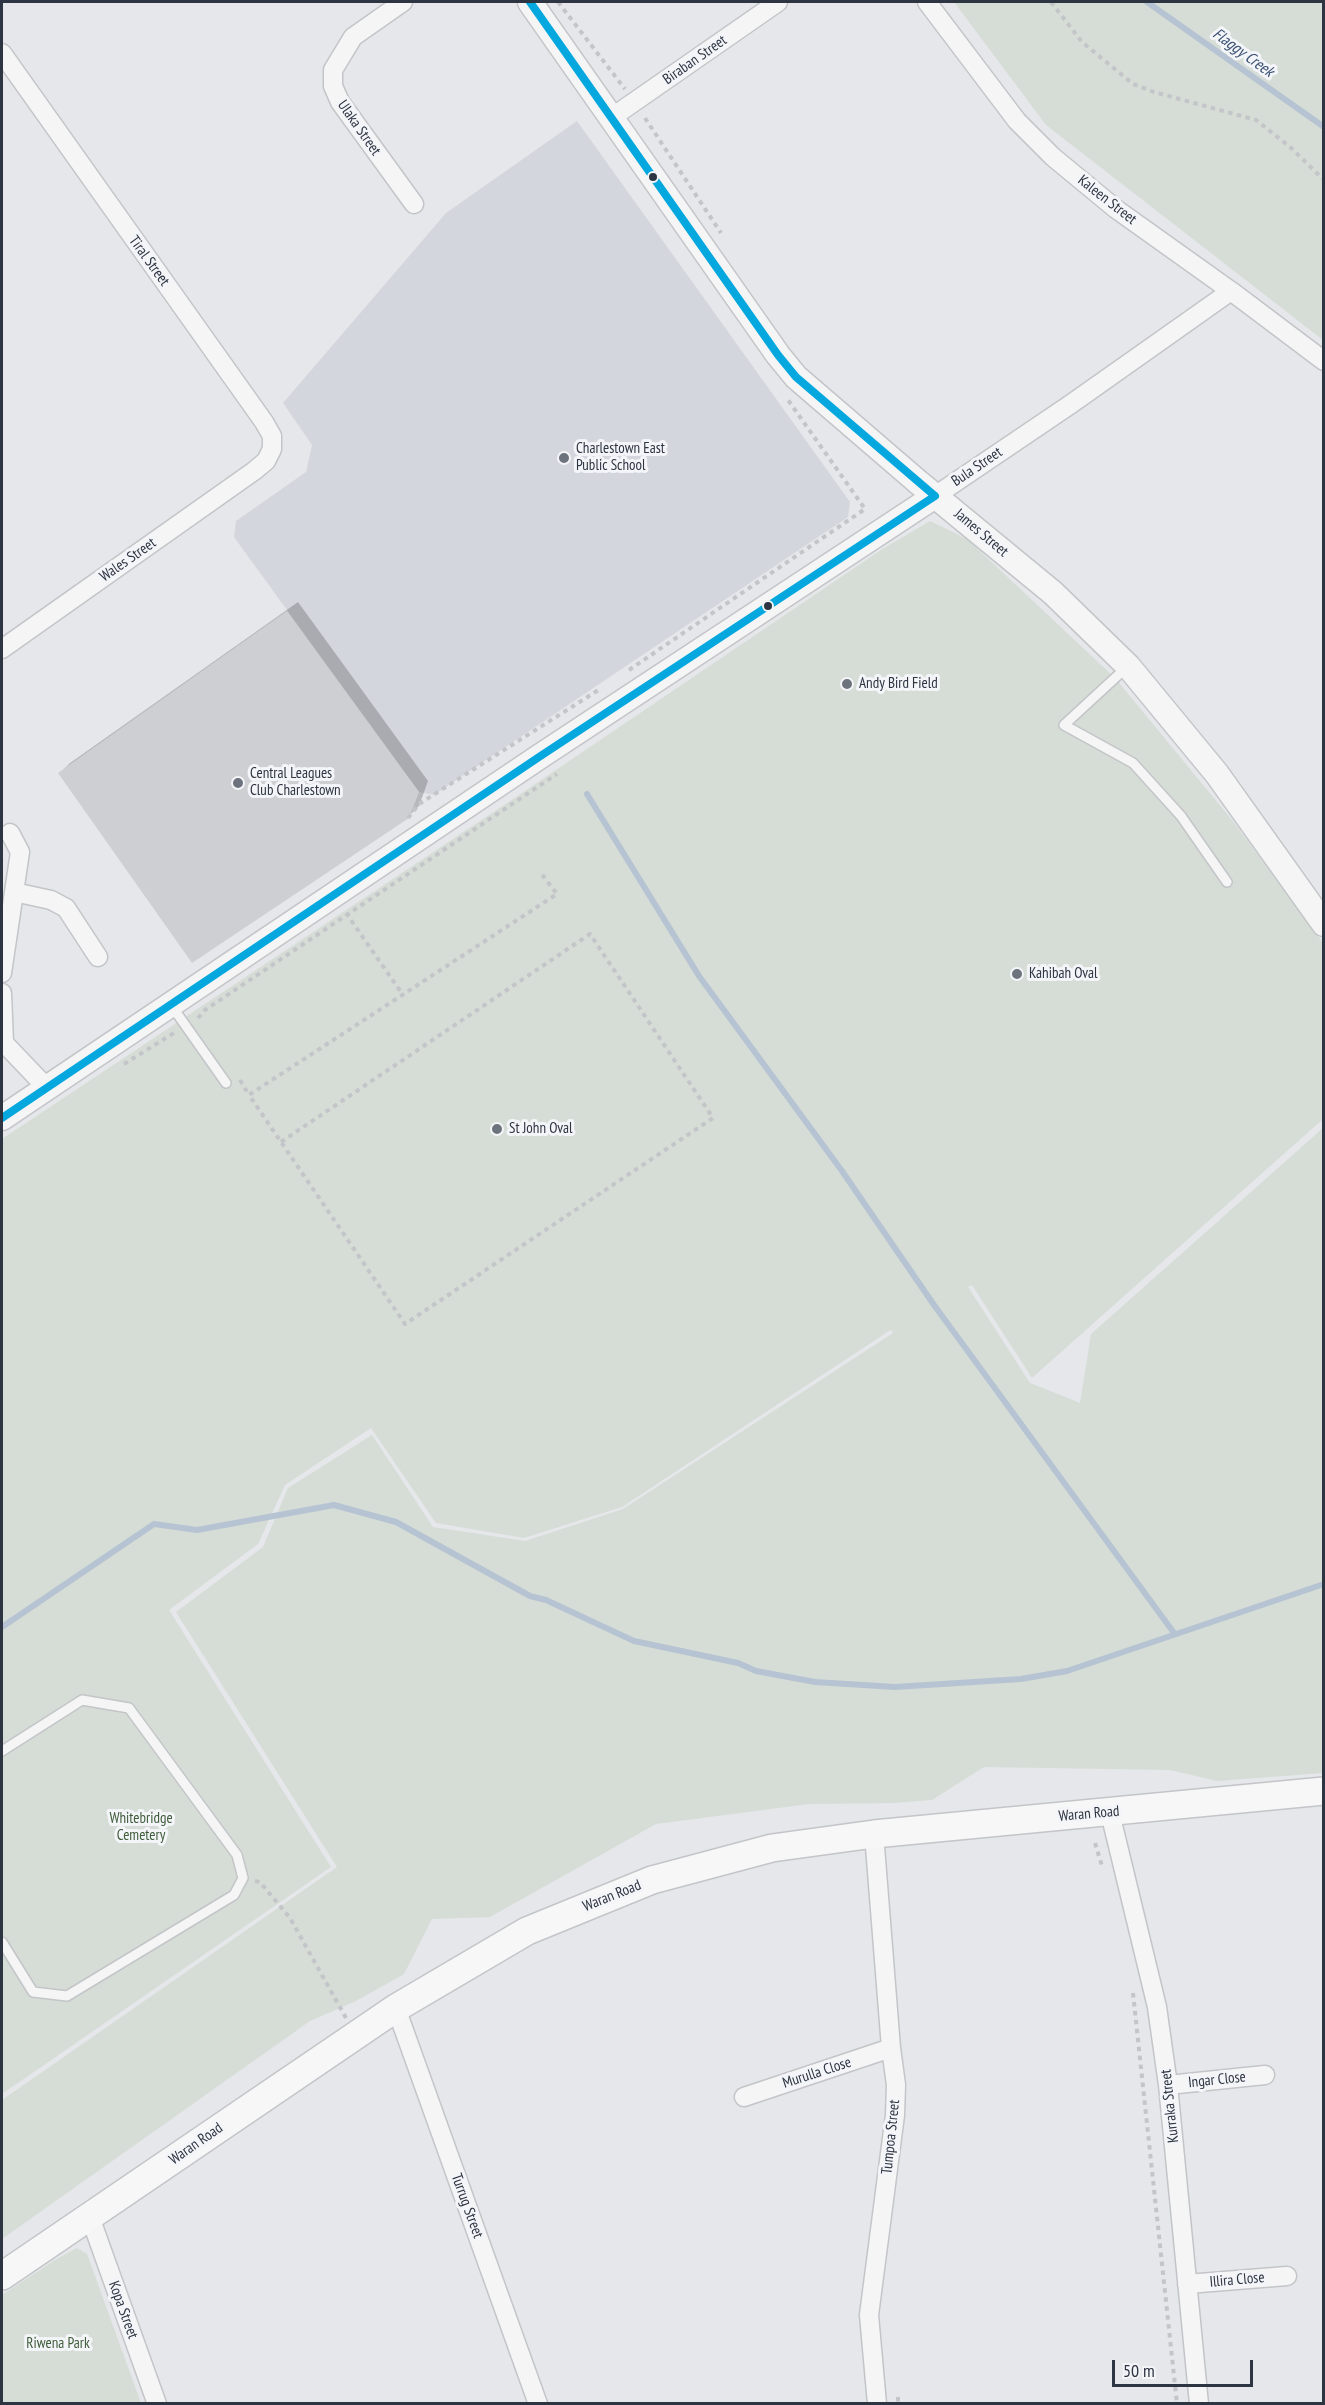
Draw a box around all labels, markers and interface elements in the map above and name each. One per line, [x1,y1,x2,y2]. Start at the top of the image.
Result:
water label: Flaggy Creek [1209,24,1277,82]
street label: Biraban Street [660,31,730,89]
street label: Ulaka Street [333,97,385,159]
unlabelled marker [647,171,659,183]
street label: Kaleen Street [1074,171,1140,229]
street label: Tiral Street [125,232,173,290]
place label: Charlestown East Public School [576,440,665,475]
street label: Bula Street [948,444,1006,490]
marker: Charlestown East Public School [557,451,571,465]
street label: James Street [950,505,1012,561]
street label: Wales Street [96,534,160,586]
unlabelled marker [762,600,774,612]
place label: Andy Bird Field [859,675,938,693]
marker: Andy Bird Field [840,677,854,691]
place label: Central Leagues Club Charlestown [250,765,341,800]
marker: Central Leagues Club Charlestown [231,776,245,790]
place label: Kahibah Oval [1029,965,1098,983]
marker: Kahibah Oval [1010,967,1024,981]
place label: St John Oval [509,1120,573,1138]
marker: St John Oval [490,1122,504,1136]
street label: Waran Road [1058,1802,1120,1826]
park label: Whitebridge Cemetery [109,1810,173,1845]
street label: Waran Road [580,1876,644,1916]
street label: Murulla Close [780,2053,854,2093]
street label: Kurraka Street [1157,2068,1183,2144]
street label: Ingar Close [1187,2068,1247,2092]
street label: Tumpoa Street [878,2099,904,2175]
street label: Waran Road [166,2119,226,2169]
street label: Turrug Street [447,2171,487,2241]
street label: Illira Close [1209,2269,1265,2291]
street label: Kopa Street [104,2279,142,2341]
park label: Riwena Park [26,2335,90,2353]
scale bar [1115,2348,1256,2386]
text: 50 m [1123,2359,1155,2382]

